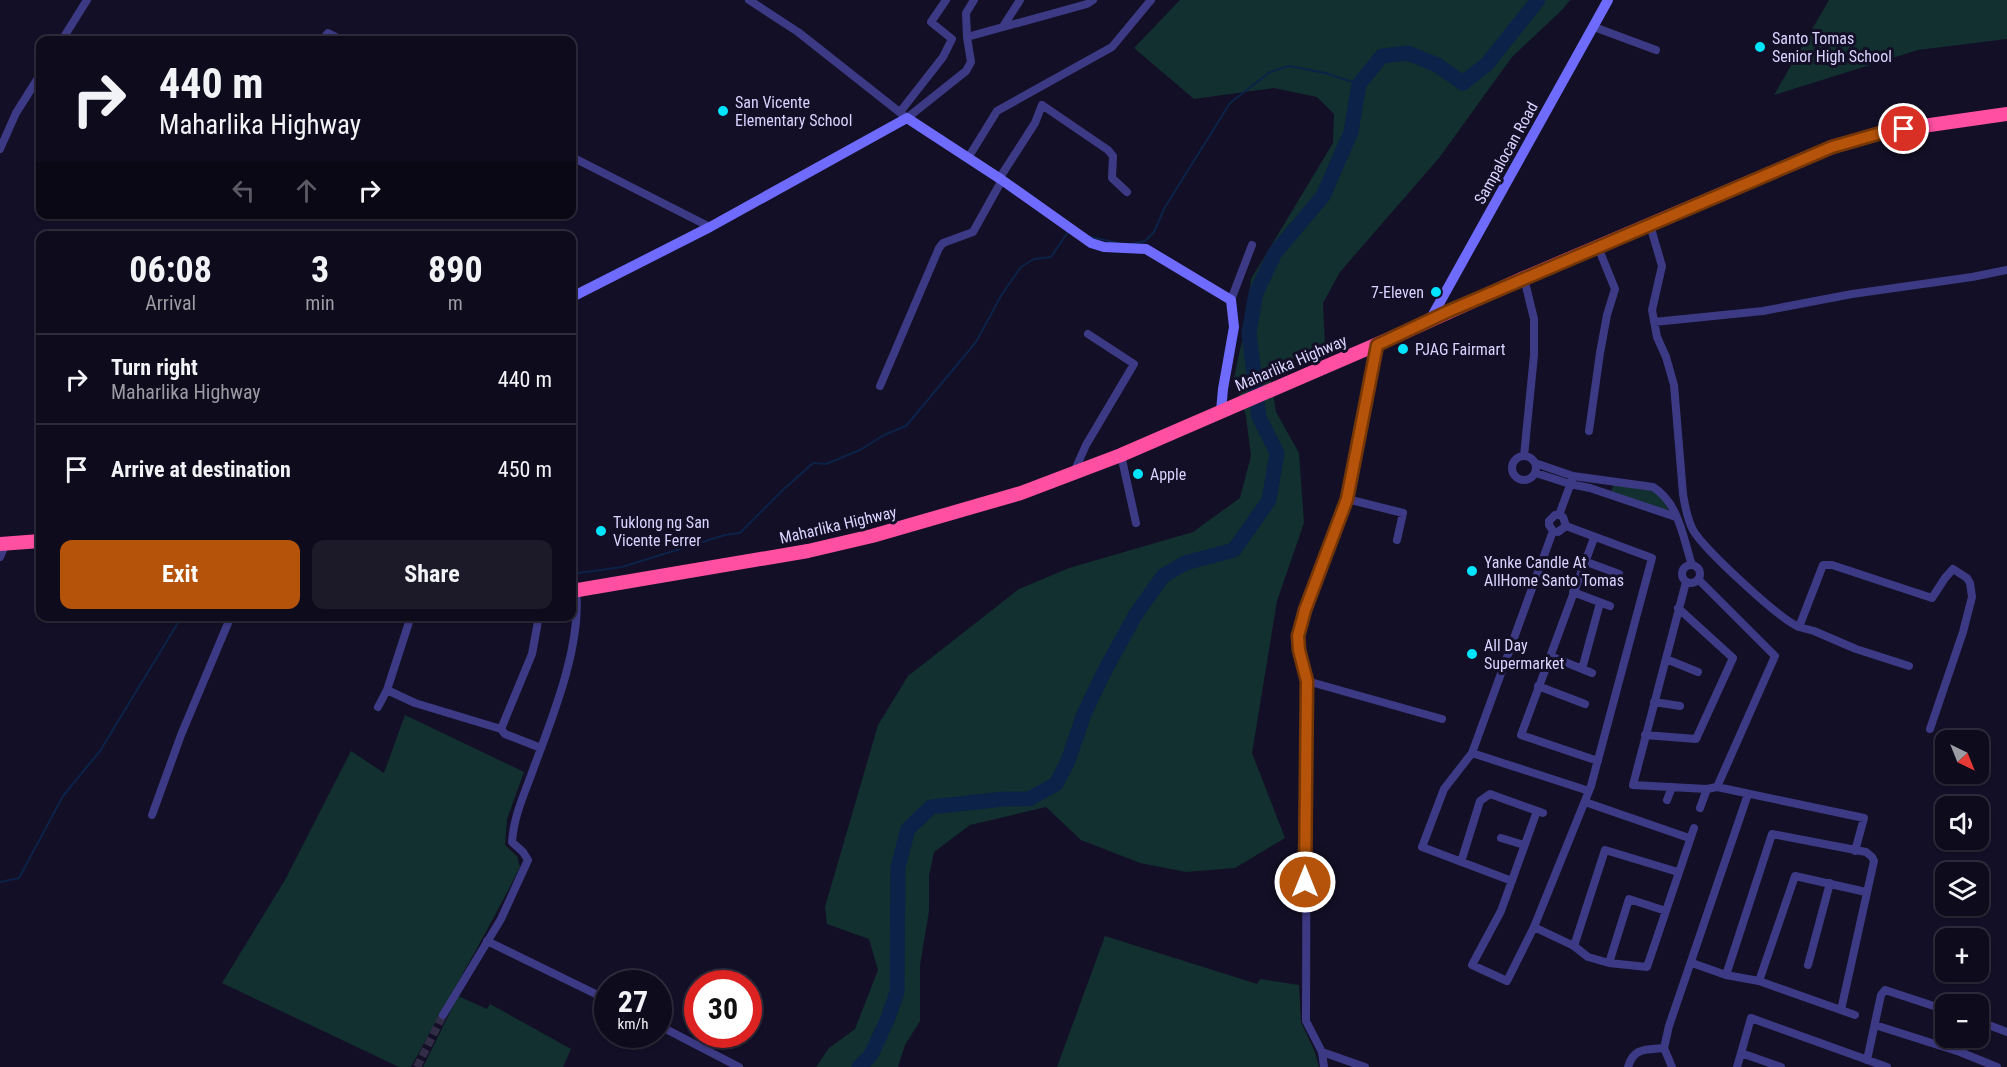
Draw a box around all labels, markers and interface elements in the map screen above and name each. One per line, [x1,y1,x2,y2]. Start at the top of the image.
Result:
place label: Santo Tomas Senior High School [1772,29,1892,66]
marker: Santo Tomas Senior High School [1753,40,1767,54]
text: 440 m [159,59,264,108]
icon: right [60,60,138,138]
place label: San Vicente Elementary School [735,93,852,130]
street label: Sampalocan Road [1470,99,1542,207]
pin [1878,103,1929,154]
marker: San Vicente Elementary School [716,104,730,118]
text: Maharlika Highway [159,109,361,141]
icon: arrive [1887,112,1920,145]
icon: left [227,174,260,207]
icon: ahead [290,174,323,207]
icon: right [353,174,386,207]
text: 06:08 [129,249,212,291]
text: 3 [311,249,329,291]
text: 890 [428,249,483,291]
place label: 7-Eleven [1371,283,1424,302]
marker: 7-Eleven [1429,285,1443,299]
text: Arrival [145,291,196,315]
text: min [305,291,335,315]
text: m [448,291,463,315]
street label: Maharlika Highway [1232,331,1350,395]
place label: PJAG Fairmart [1415,340,1506,359]
marker: PJAG Fairmart [1396,342,1410,356]
text: Turn right [111,355,198,380]
icon: right [60,363,93,396]
text: 440 m [498,367,552,392]
text: Maharlika Highway [111,380,261,404]
icon: arrive [60,453,93,486]
text: Arrive at destination [111,457,291,482]
text: 450 m [498,457,552,482]
place label: Apple [1150,465,1186,484]
marker: Apple [1131,467,1145,481]
street label: Maharlika Highway [778,502,899,548]
place label: Tuklong ng San Vicente Ferrer [613,513,710,550]
marker: Tuklong ng San Vicente Ferrer [594,524,608,538]
button: Exit [60,540,300,609]
button: Share [312,540,552,609]
place label: Yanke Candle At AllHome Santo Tomas [1484,553,1624,590]
marker: Yanke Candle At AllHome Santo Tomas [1465,564,1479,578]
place label: All Day Supermarket [1484,636,1564,673]
marker: All Day Supermarket [1465,647,1479,661]
north arrow [1935,730,1989,784]
map controls [1935,730,1989,1048]
button: sound [1935,796,1989,850]
position arrow [1273,850,1337,914]
button: layers [1935,862,1989,916]
button: + [1935,928,1989,982]
speed limit sign: 30 [684,970,762,1048]
text: 27 [618,984,648,1019]
button: − [1935,994,1989,1048]
text: km/h [618,1015,648,1033]

